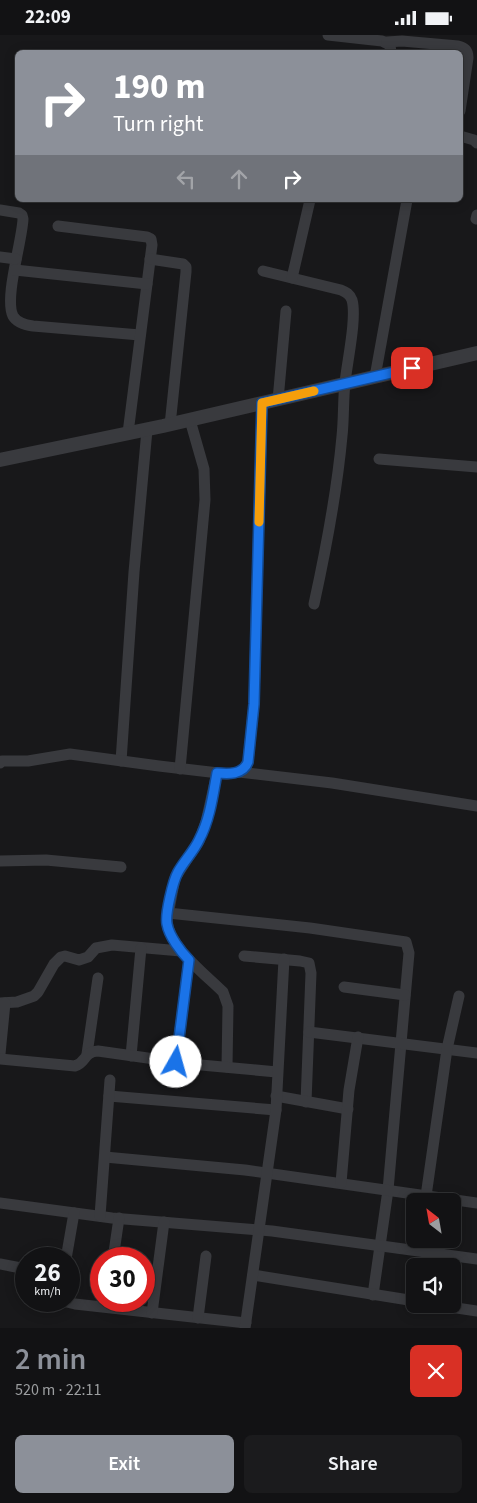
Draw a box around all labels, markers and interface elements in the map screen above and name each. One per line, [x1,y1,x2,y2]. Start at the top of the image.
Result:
text: 22:09 [25,4,71,31]
text: 190 m [113,62,205,112]
icon: right [30,70,95,135]
text: Turn right [113,108,203,140]
icon: left [172,165,200,193]
icon: ahead [225,165,253,193]
icon: right [278,165,306,193]
pin [391,347,433,389]
icon: arrive [398,354,426,382]
position arrow [149,1035,201,1087]
north arrow [406,1193,461,1247]
map controls [406,1193,461,1313]
speed limit sign: 30 [90,1247,155,1312]
text: 26 [34,1255,61,1291]
button: sound [406,1258,461,1313]
text: km/h [34,1283,61,1300]
text: 2 min [15,1338,86,1381]
button: close [410,1345,462,1397]
text: 520 m · 22:11 [15,1379,102,1401]
button: Exit [15,1435,234,1493]
button: Share [244,1435,462,1493]

